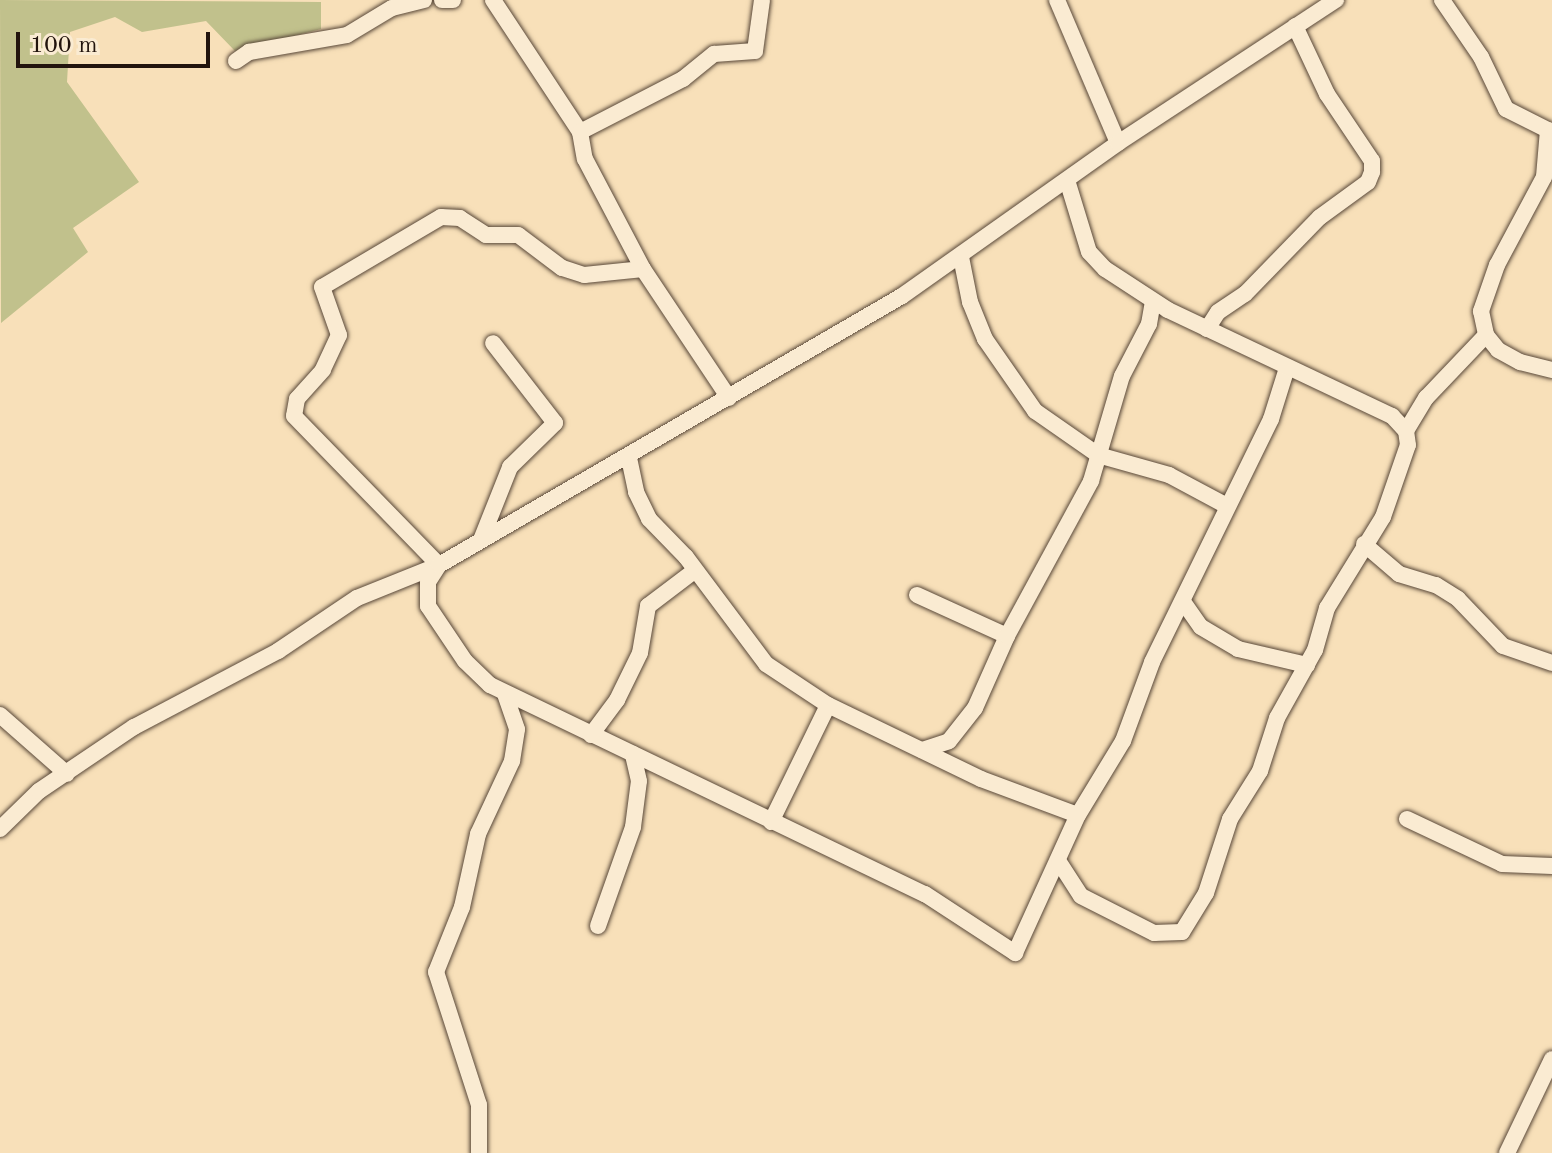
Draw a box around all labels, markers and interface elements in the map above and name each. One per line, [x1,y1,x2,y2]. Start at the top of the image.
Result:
scale bar [20,16,214,66]
text: 100 m [30,34,98,58]

